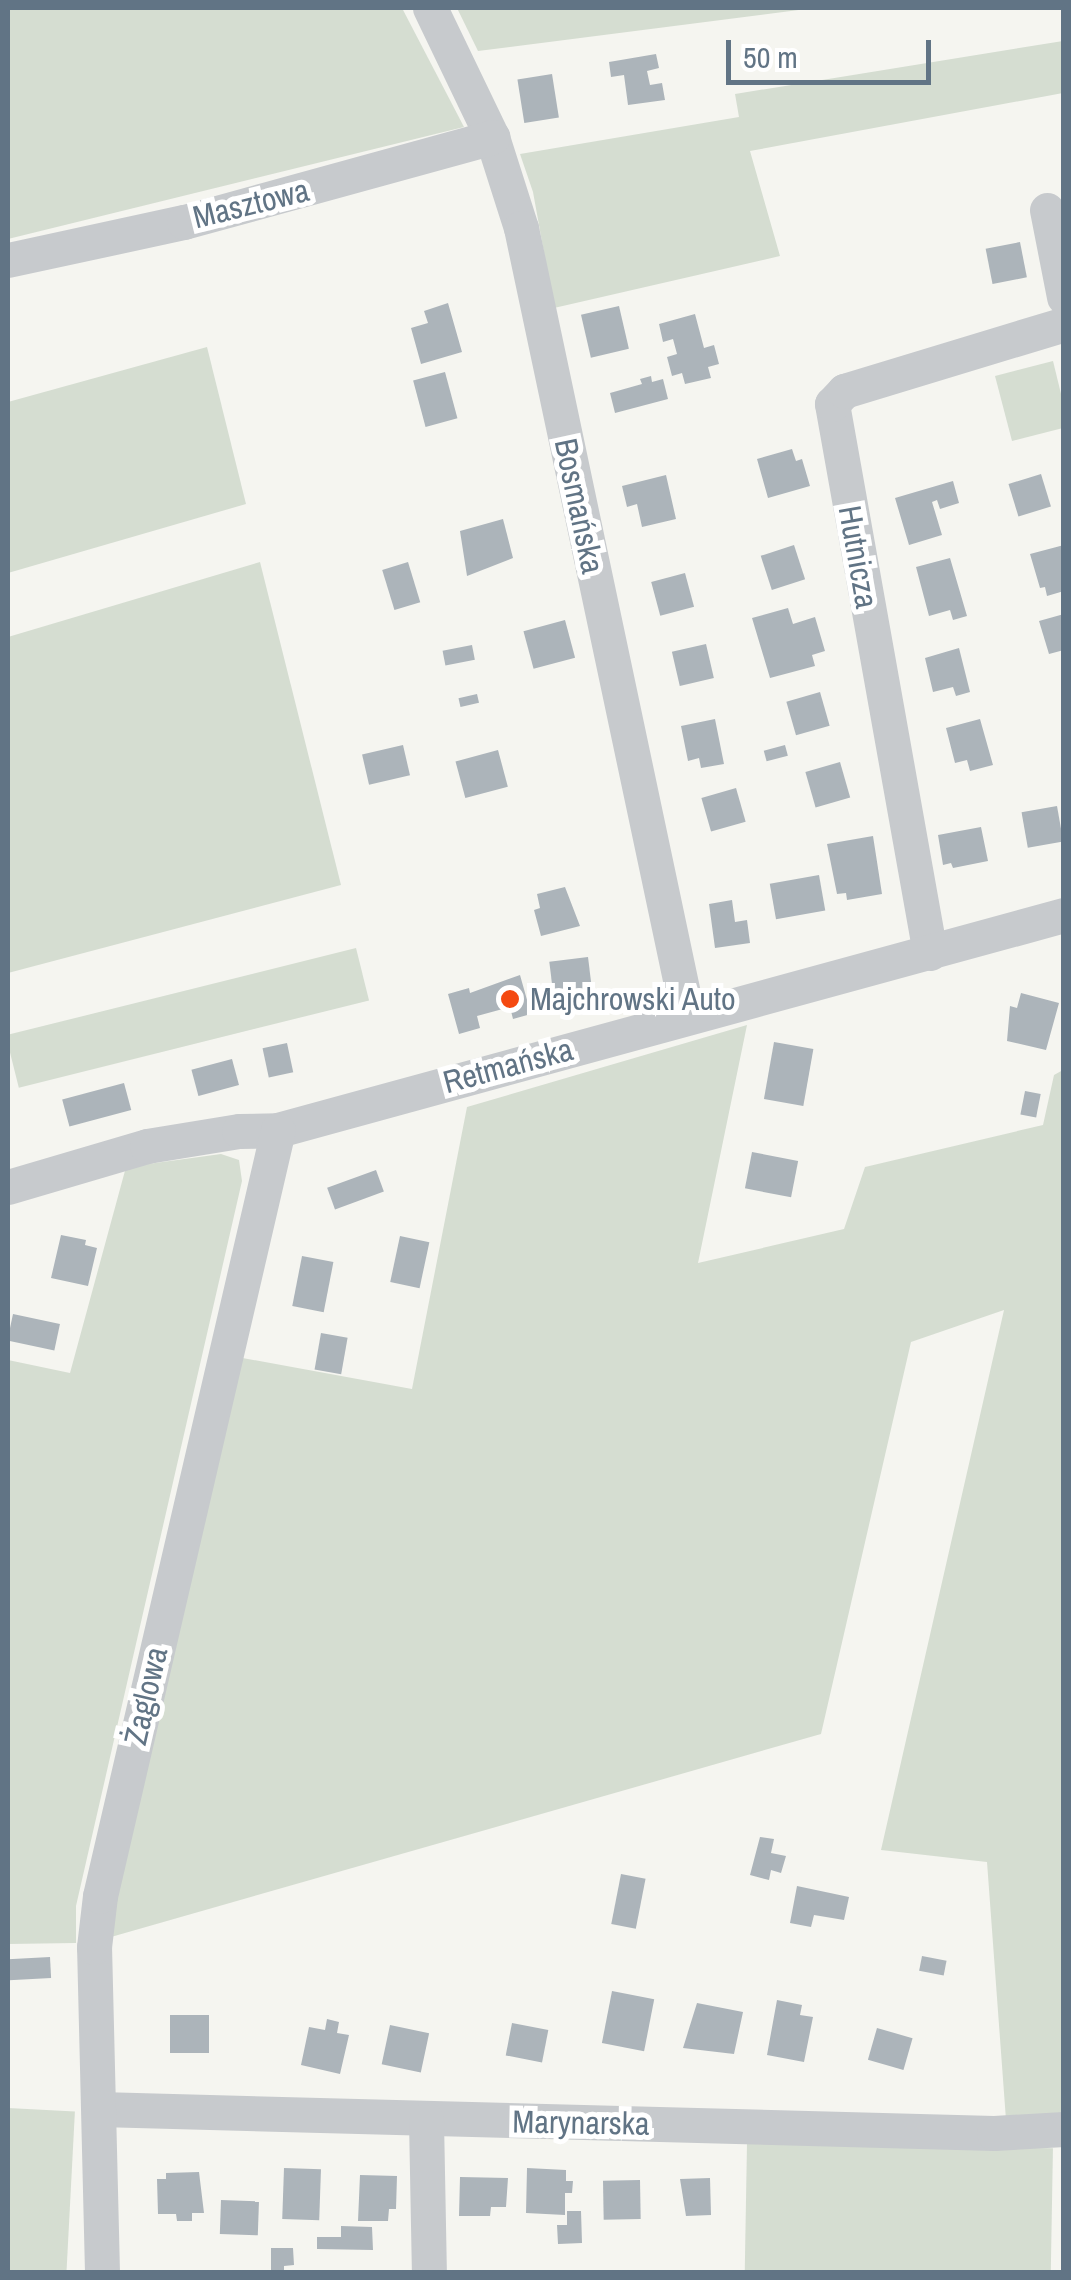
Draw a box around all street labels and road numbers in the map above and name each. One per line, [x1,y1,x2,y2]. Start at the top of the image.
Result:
street label: Masztowa [189,171,313,237]
street label: Bosmańska [546,435,612,577]
street label: Hutnicza [830,503,886,611]
street label: Retmańska [439,1030,577,1102]
street label: Żaglowa [116,1643,176,1749]
street label: Marynarska [512,2103,650,2143]

